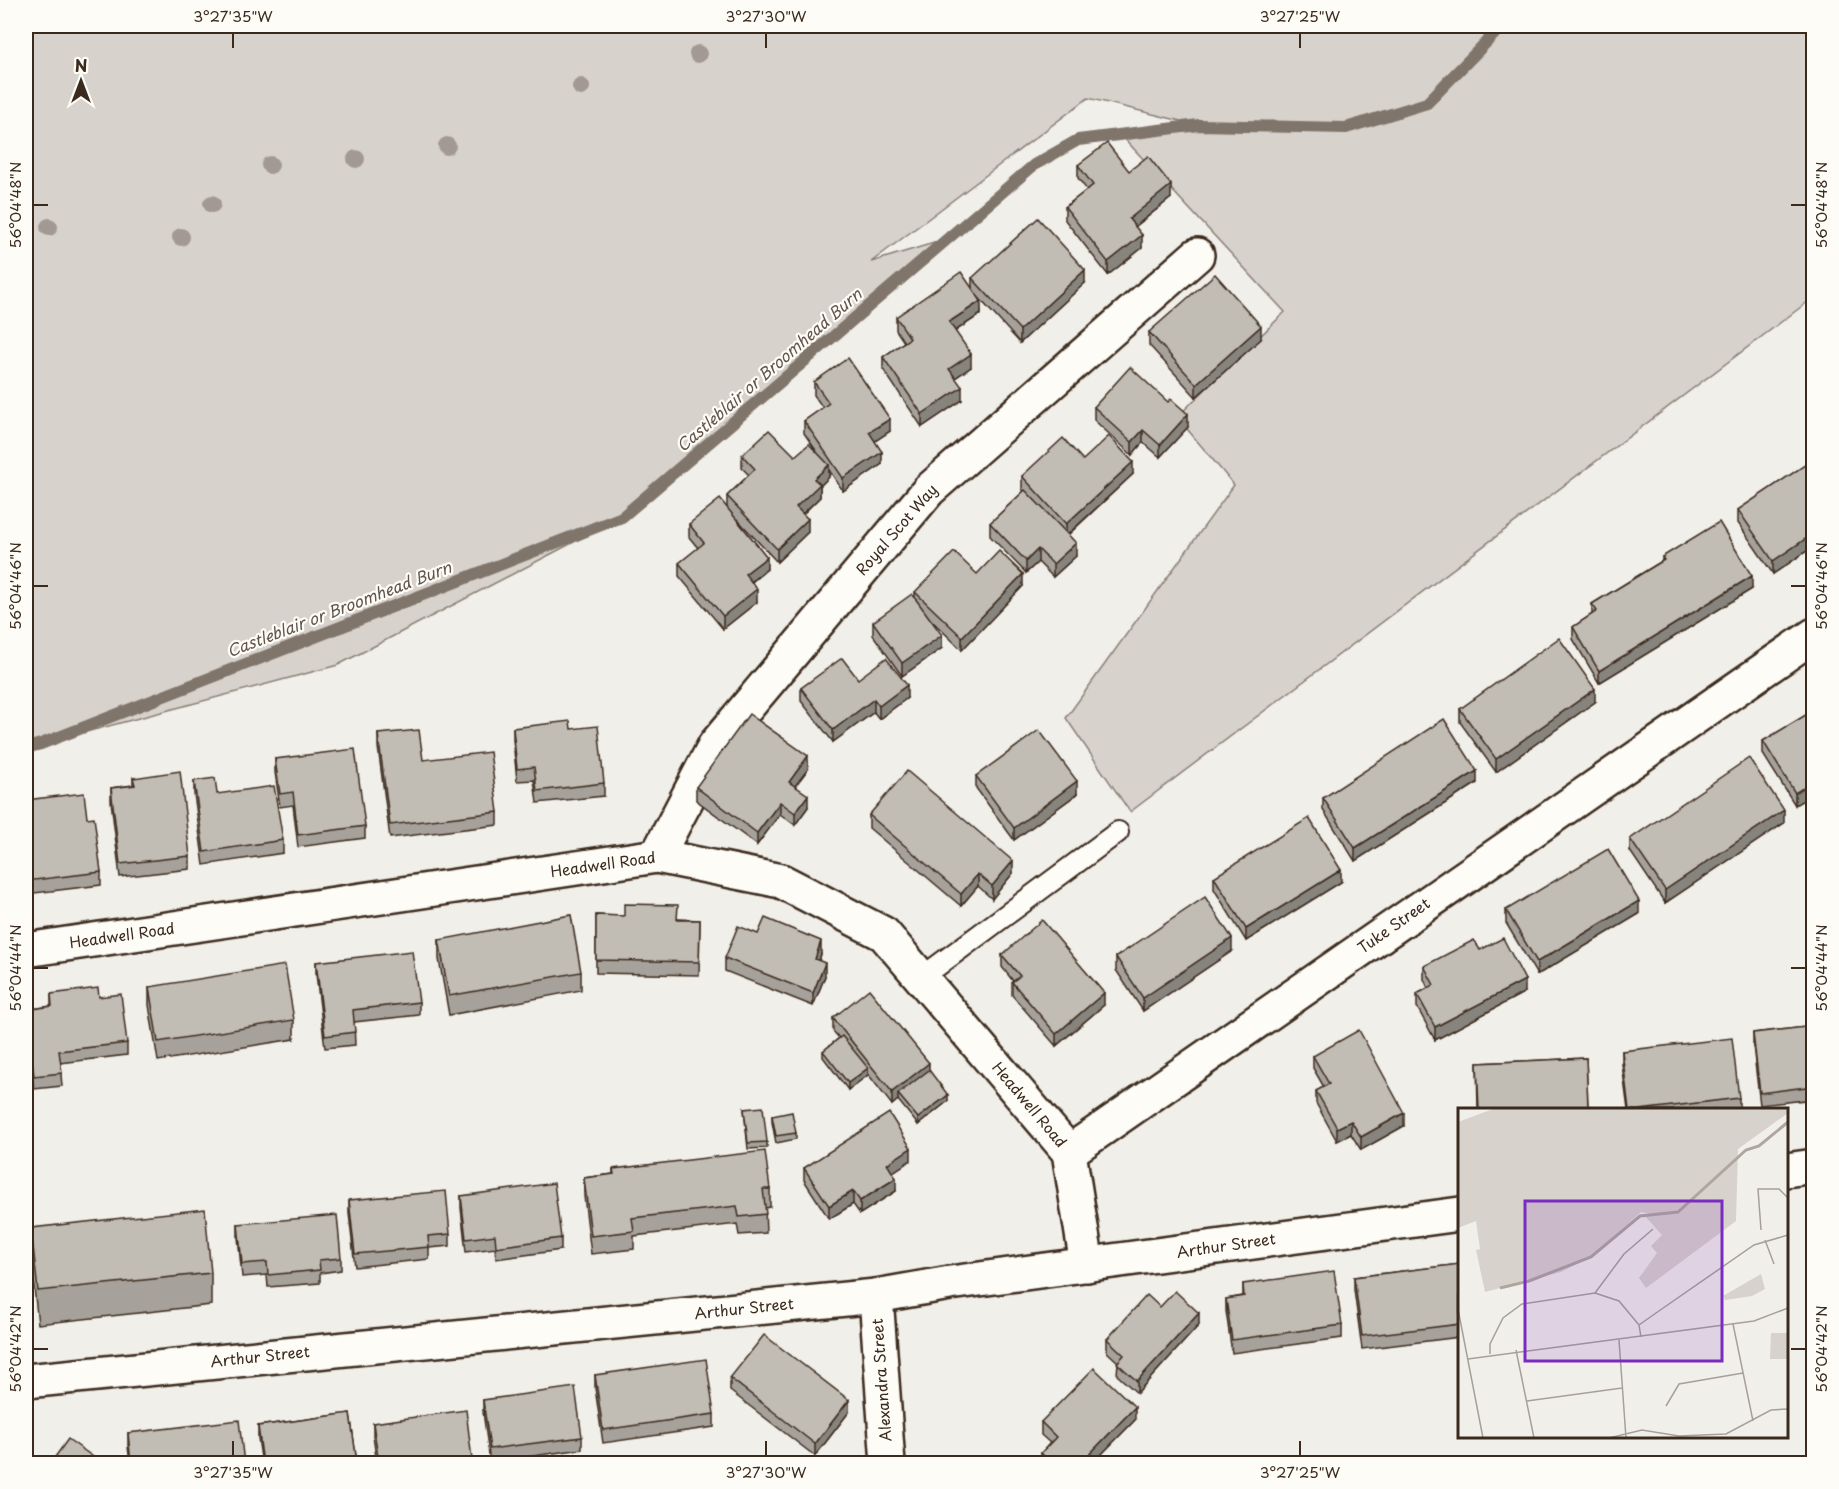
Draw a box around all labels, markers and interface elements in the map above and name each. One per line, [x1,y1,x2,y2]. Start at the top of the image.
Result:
text: 3°27'35"W [193,4,273,27]
text: 3°27'30"W [725,4,807,27]
text: 3°27'25"W [1260,4,1341,27]
north arrow [51,51,111,111]
text: N [75,53,87,77]
text: 56°04'48"N [3,162,26,249]
text: 56°04'48"N [1809,162,1832,249]
water label: Castleblair or Broomhead Burn [670,281,867,457]
street label: Royal Scot Way [850,478,942,580]
text: 56°04'46"N [3,542,26,630]
text: 56°04'46"N [1809,542,1832,630]
water label: Castleblair or Broomhead Burn [223,554,455,662]
street label: Headwell Road [549,845,657,882]
street label: Tuke Street [1352,891,1434,958]
street label: Headwell Road [68,916,176,953]
text: 56°04'44"N [3,924,26,1012]
text: 56°04'44"N [1809,924,1832,1012]
street label: Headwell Road [987,1056,1073,1152]
inset map [1458,1108,1788,1438]
street label: Arthur Street [1175,1226,1277,1263]
street label: Arthur Street [693,1291,795,1324]
text: 56°04'42"N [3,1305,26,1393]
text: 56°04'42"N [1809,1305,1832,1393]
street label: Alexandra Street [865,1318,896,1442]
street label: Arthur Street [209,1339,311,1372]
text: 3°27'35"W [193,1460,273,1483]
text: 3°27'30"W [725,1460,807,1483]
text: 3°27'25"W [1260,1460,1341,1483]

